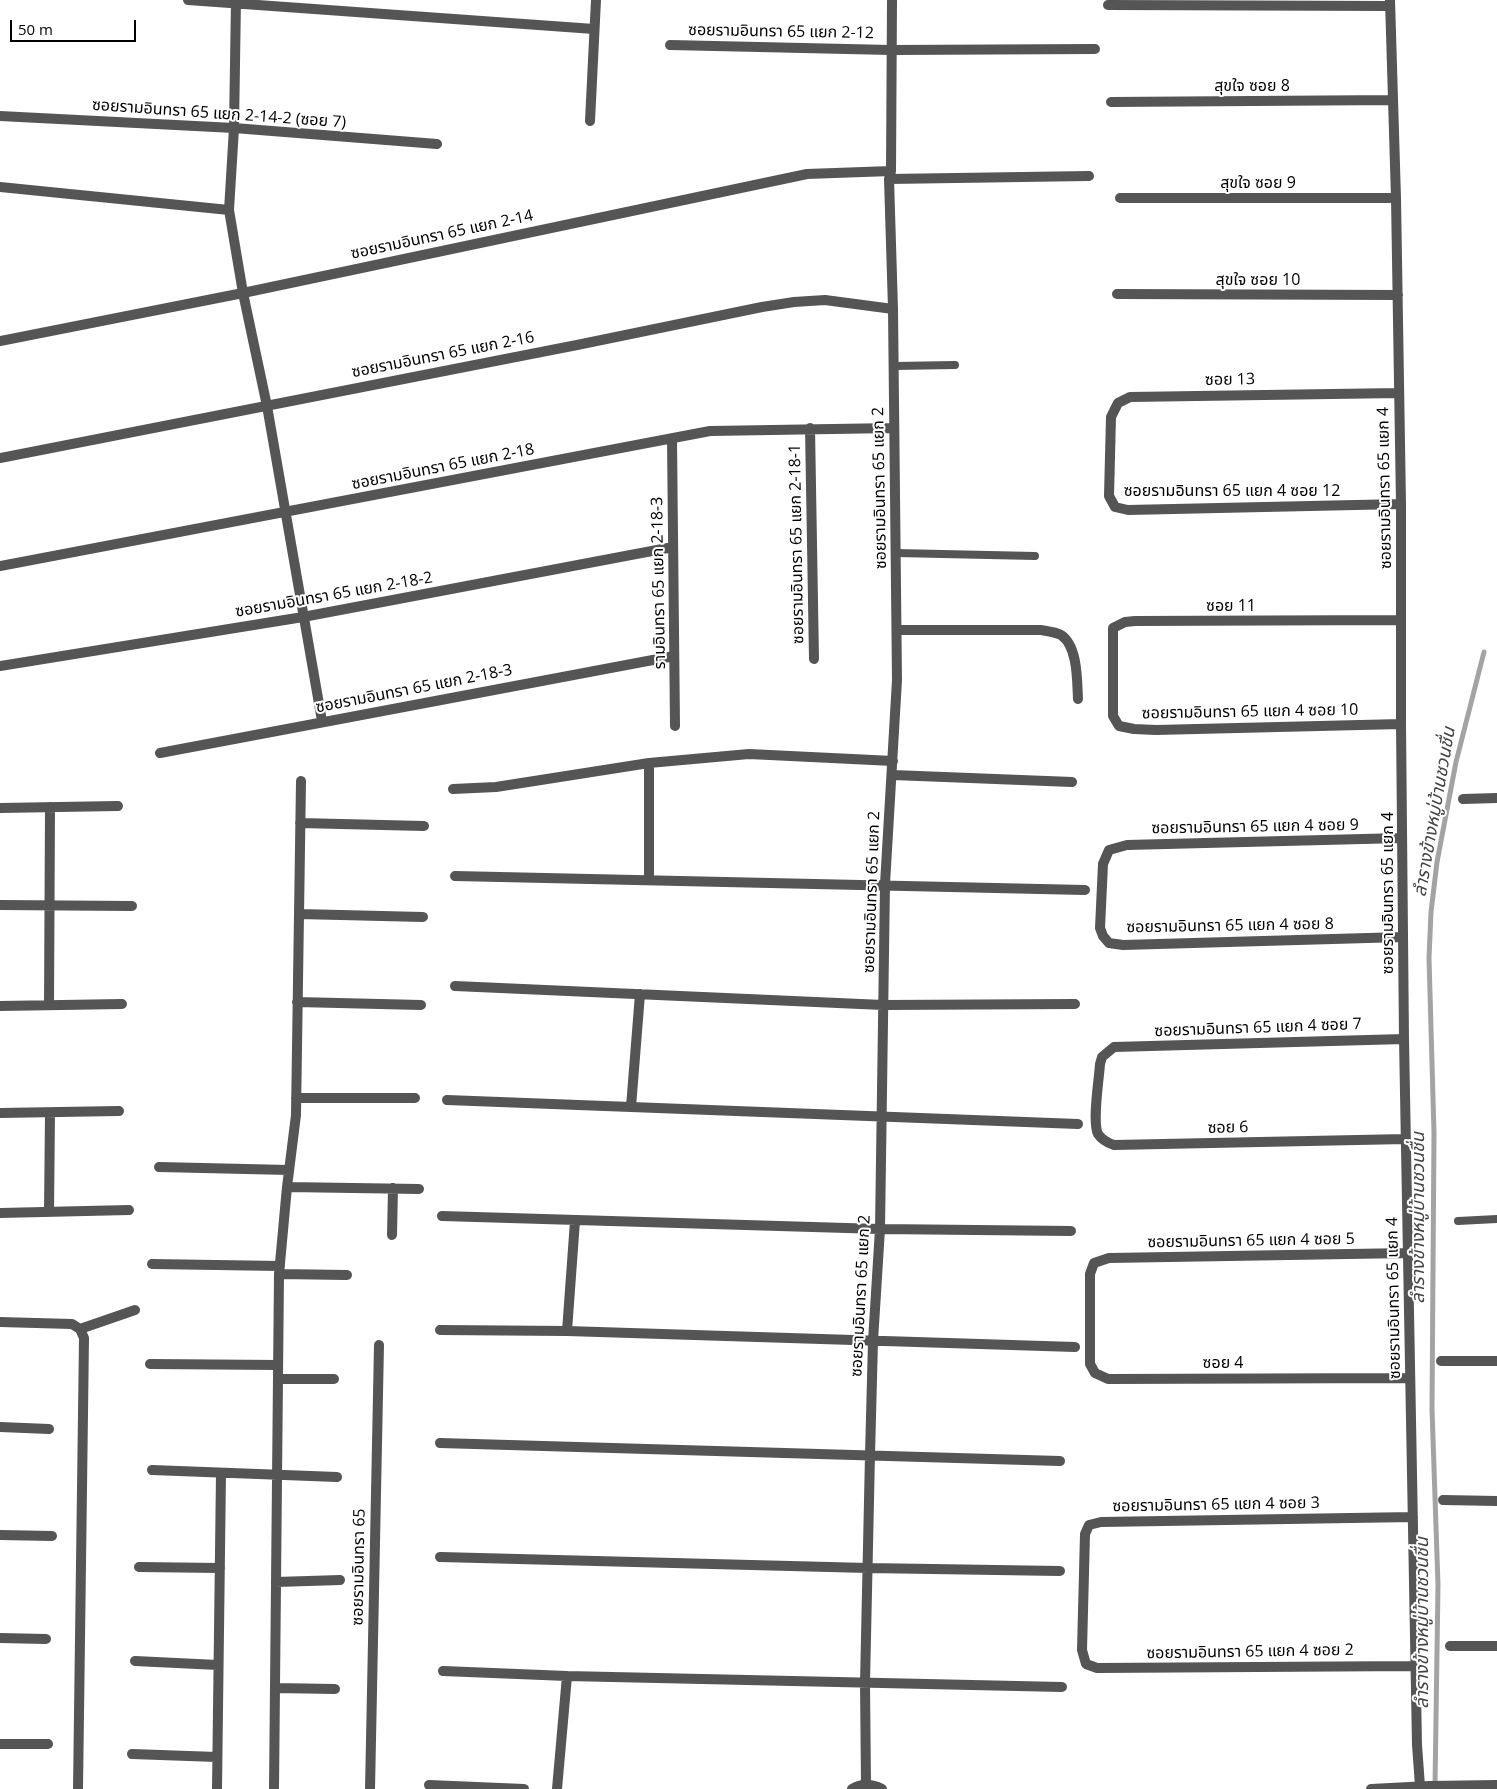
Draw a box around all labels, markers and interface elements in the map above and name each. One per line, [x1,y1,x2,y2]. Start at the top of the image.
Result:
scale bar [12,10,139,42]
text: 50 m [18,19,53,39]
street label: ซอยรามอินทรา 65 แยก 2-12 [688,21,874,43]
street label: สุขใจ ซอย 8 [1214,76,1290,96]
street label: ซอยรามอินทรา 65 แยก 2-14-2 (ซอย 7) [91,96,347,132]
street label: สุขใจ ซอย 9 [1220,173,1296,193]
street label: ซอยรามอินทรา 65 แยก 2-14 [349,206,535,264]
street label: สุขใจ ซอย 10 [1216,270,1300,290]
street label: ซอยรามอินทรา 65 แยก 2-16 [350,328,536,382]
street label: ซอย 13 [1205,370,1255,390]
street label: ซอยรามอินทรา 65 แยก 2 [869,407,891,569]
street label: ซอยรามอินทรา 65 แยก 4 [1374,407,1396,569]
street label: ซอยรามอินทรา 65 แยก 2-18 [350,440,536,494]
street label: ซอยรามอินทรา 65 แยก 2-18-1 [786,444,808,644]
street label: ซอยรามอินทรา 65 แยก 4 ซอย 12 [1124,481,1340,501]
street label: รามอินทรา 65 แยก 2-18-3 [648,497,670,669]
street label: ซอยรามอินทรา 65 แยก 2-18-2 [234,568,434,622]
street label: ซอย 11 [1206,596,1256,616]
street label: ซอยรามอินทรา 65 แยก 2-18-3 [314,660,514,718]
street label: ซอยรามอินทรา 65 แยก 4 ซอย 10 [1142,701,1358,723]
water label: ลำรางข้างหมู่บ้านชวนชื่น [1409,726,1461,898]
street label: ซอยรามอินทรา 65 แยก 2 [860,811,884,973]
street label: ซอยรามอินทรา 65 แยก 4 [1378,812,1398,974]
street label: ซอยรามอินทรา 65 แยก 4 ซอย 9 [1151,816,1359,838]
street label: ซอยรามอินทรา 65 แยก 4 ซอย 8 [1126,915,1334,937]
street label: ซอยรามอินทรา 65 แยก 4 ซอย 7 [1154,1015,1362,1041]
street label: ซอย 6 [1207,1118,1249,1138]
water label: ลำรางข้างหมู่บ้านชวนชื่น [1408,1132,1430,1304]
street label: ซอยรามอินทรา 65 แยก 2 [847,1214,875,1378]
street label: ซอยรามอินทรา 65 แยก 4 [1383,1217,1405,1379]
street label: ซอยรามอินทรา 65 แยก 4 ซอย 5 [1147,1230,1355,1252]
street label: ซอย 4 [1203,1353,1243,1373]
street label: ซอยรามอินทรา 65 แยก 4 ซอย 3 [1112,1494,1320,1516]
street label: ซอยรามอินทรา 65 [348,1508,370,1626]
water label: ลำรางข้างหมู่บ้านชวนชื่น [1412,1537,1434,1709]
street label: ซอยรามอินทรา 65 แยก 4 ซอย 2 [1146,1641,1354,1663]

